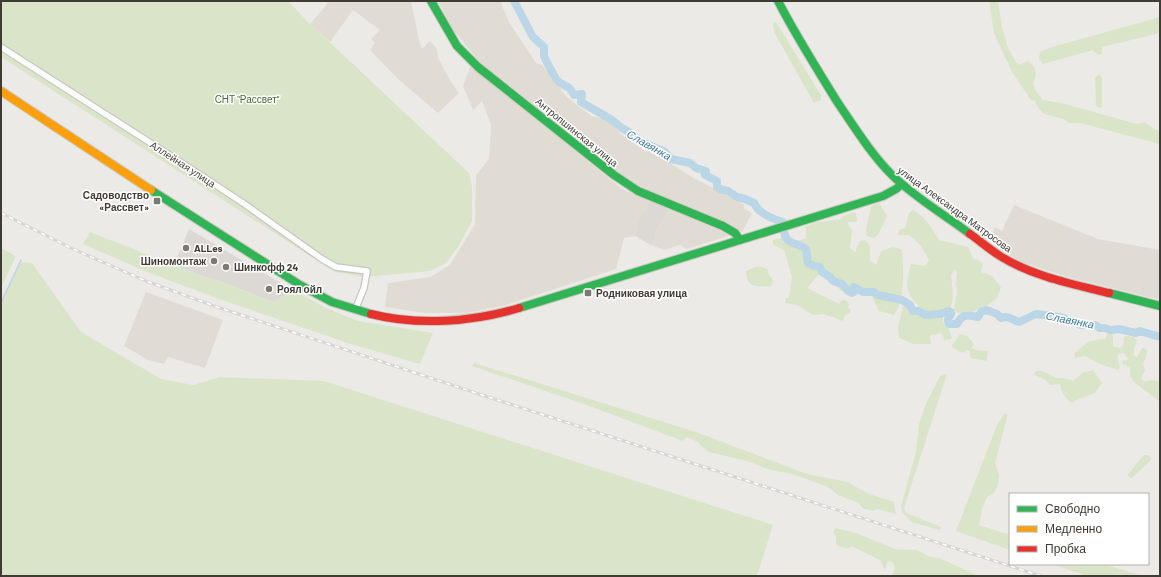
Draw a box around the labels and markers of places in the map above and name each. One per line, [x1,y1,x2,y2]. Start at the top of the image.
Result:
place label: Садоводство «Рассвет» [83,189,149,213]
marker: Садоводство «Рассвет» [152,196,162,206]
place label: ALLes [194,242,223,254]
marker: ALLes [181,243,191,253]
place label: Шиномонтаж [141,255,207,267]
marker: Шиномонтаж [209,256,219,266]
place label: Шинкофф 24 [234,261,298,273]
marker: Шинкофф 24 [221,262,231,272]
place label: Роял ойл [277,283,322,295]
marker: Роял ойл [264,284,274,294]
place label: Родниковая улица [596,287,688,299]
marker: Родниковая улица [583,288,593,298]

